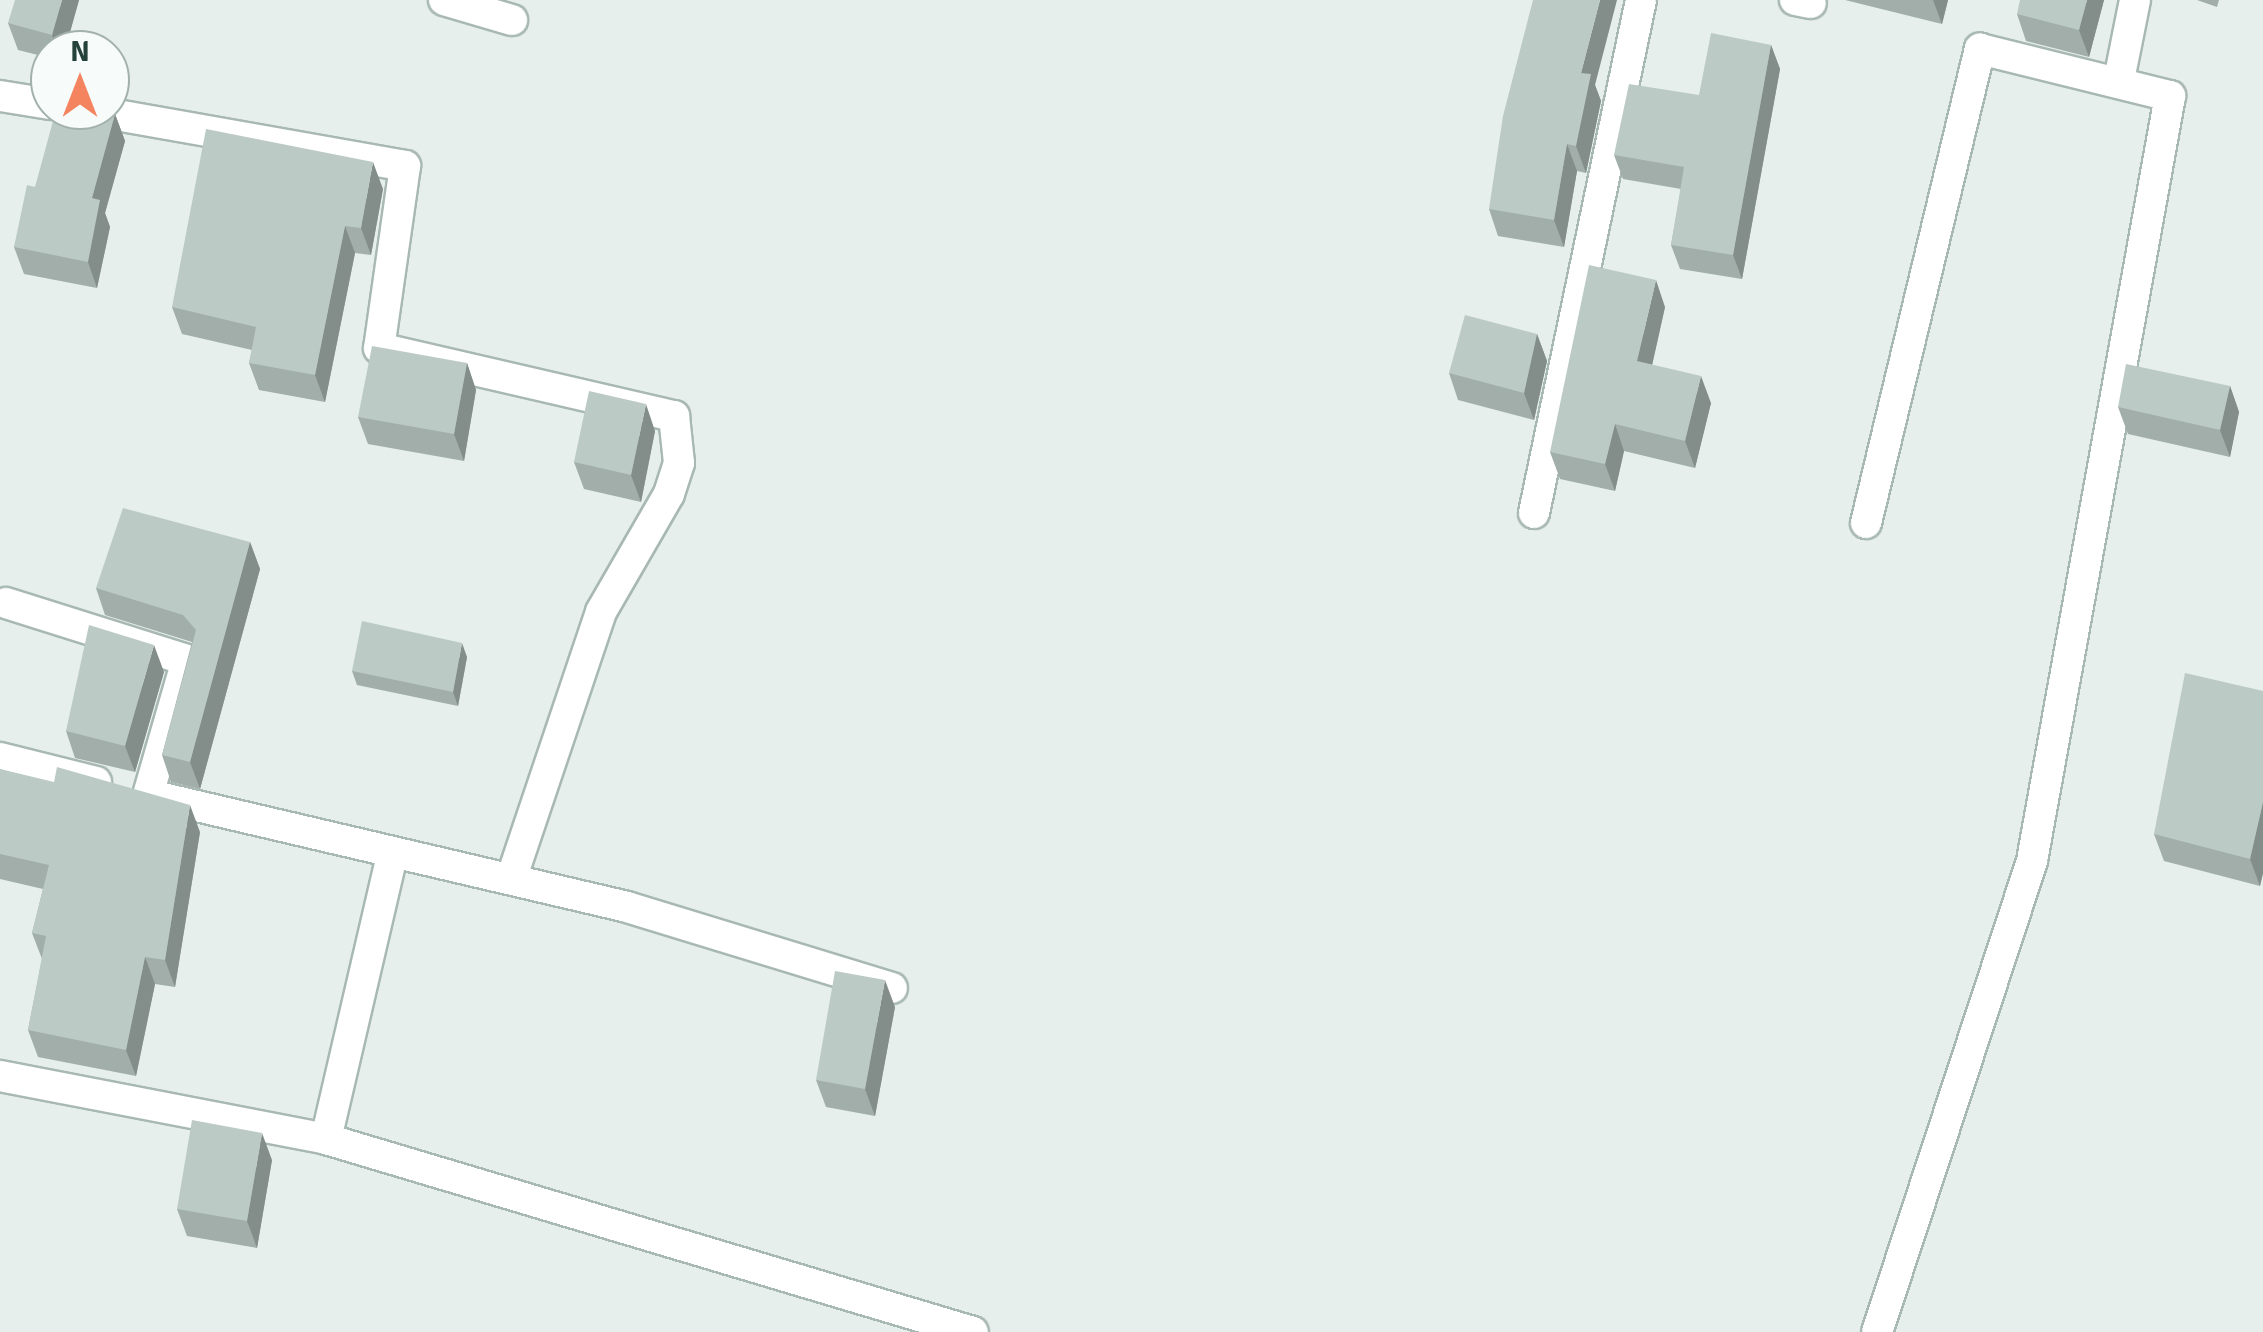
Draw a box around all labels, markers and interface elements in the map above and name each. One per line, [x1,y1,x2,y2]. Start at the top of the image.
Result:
north arrow [30,30,130,130]
text: N [70,35,90,69]

